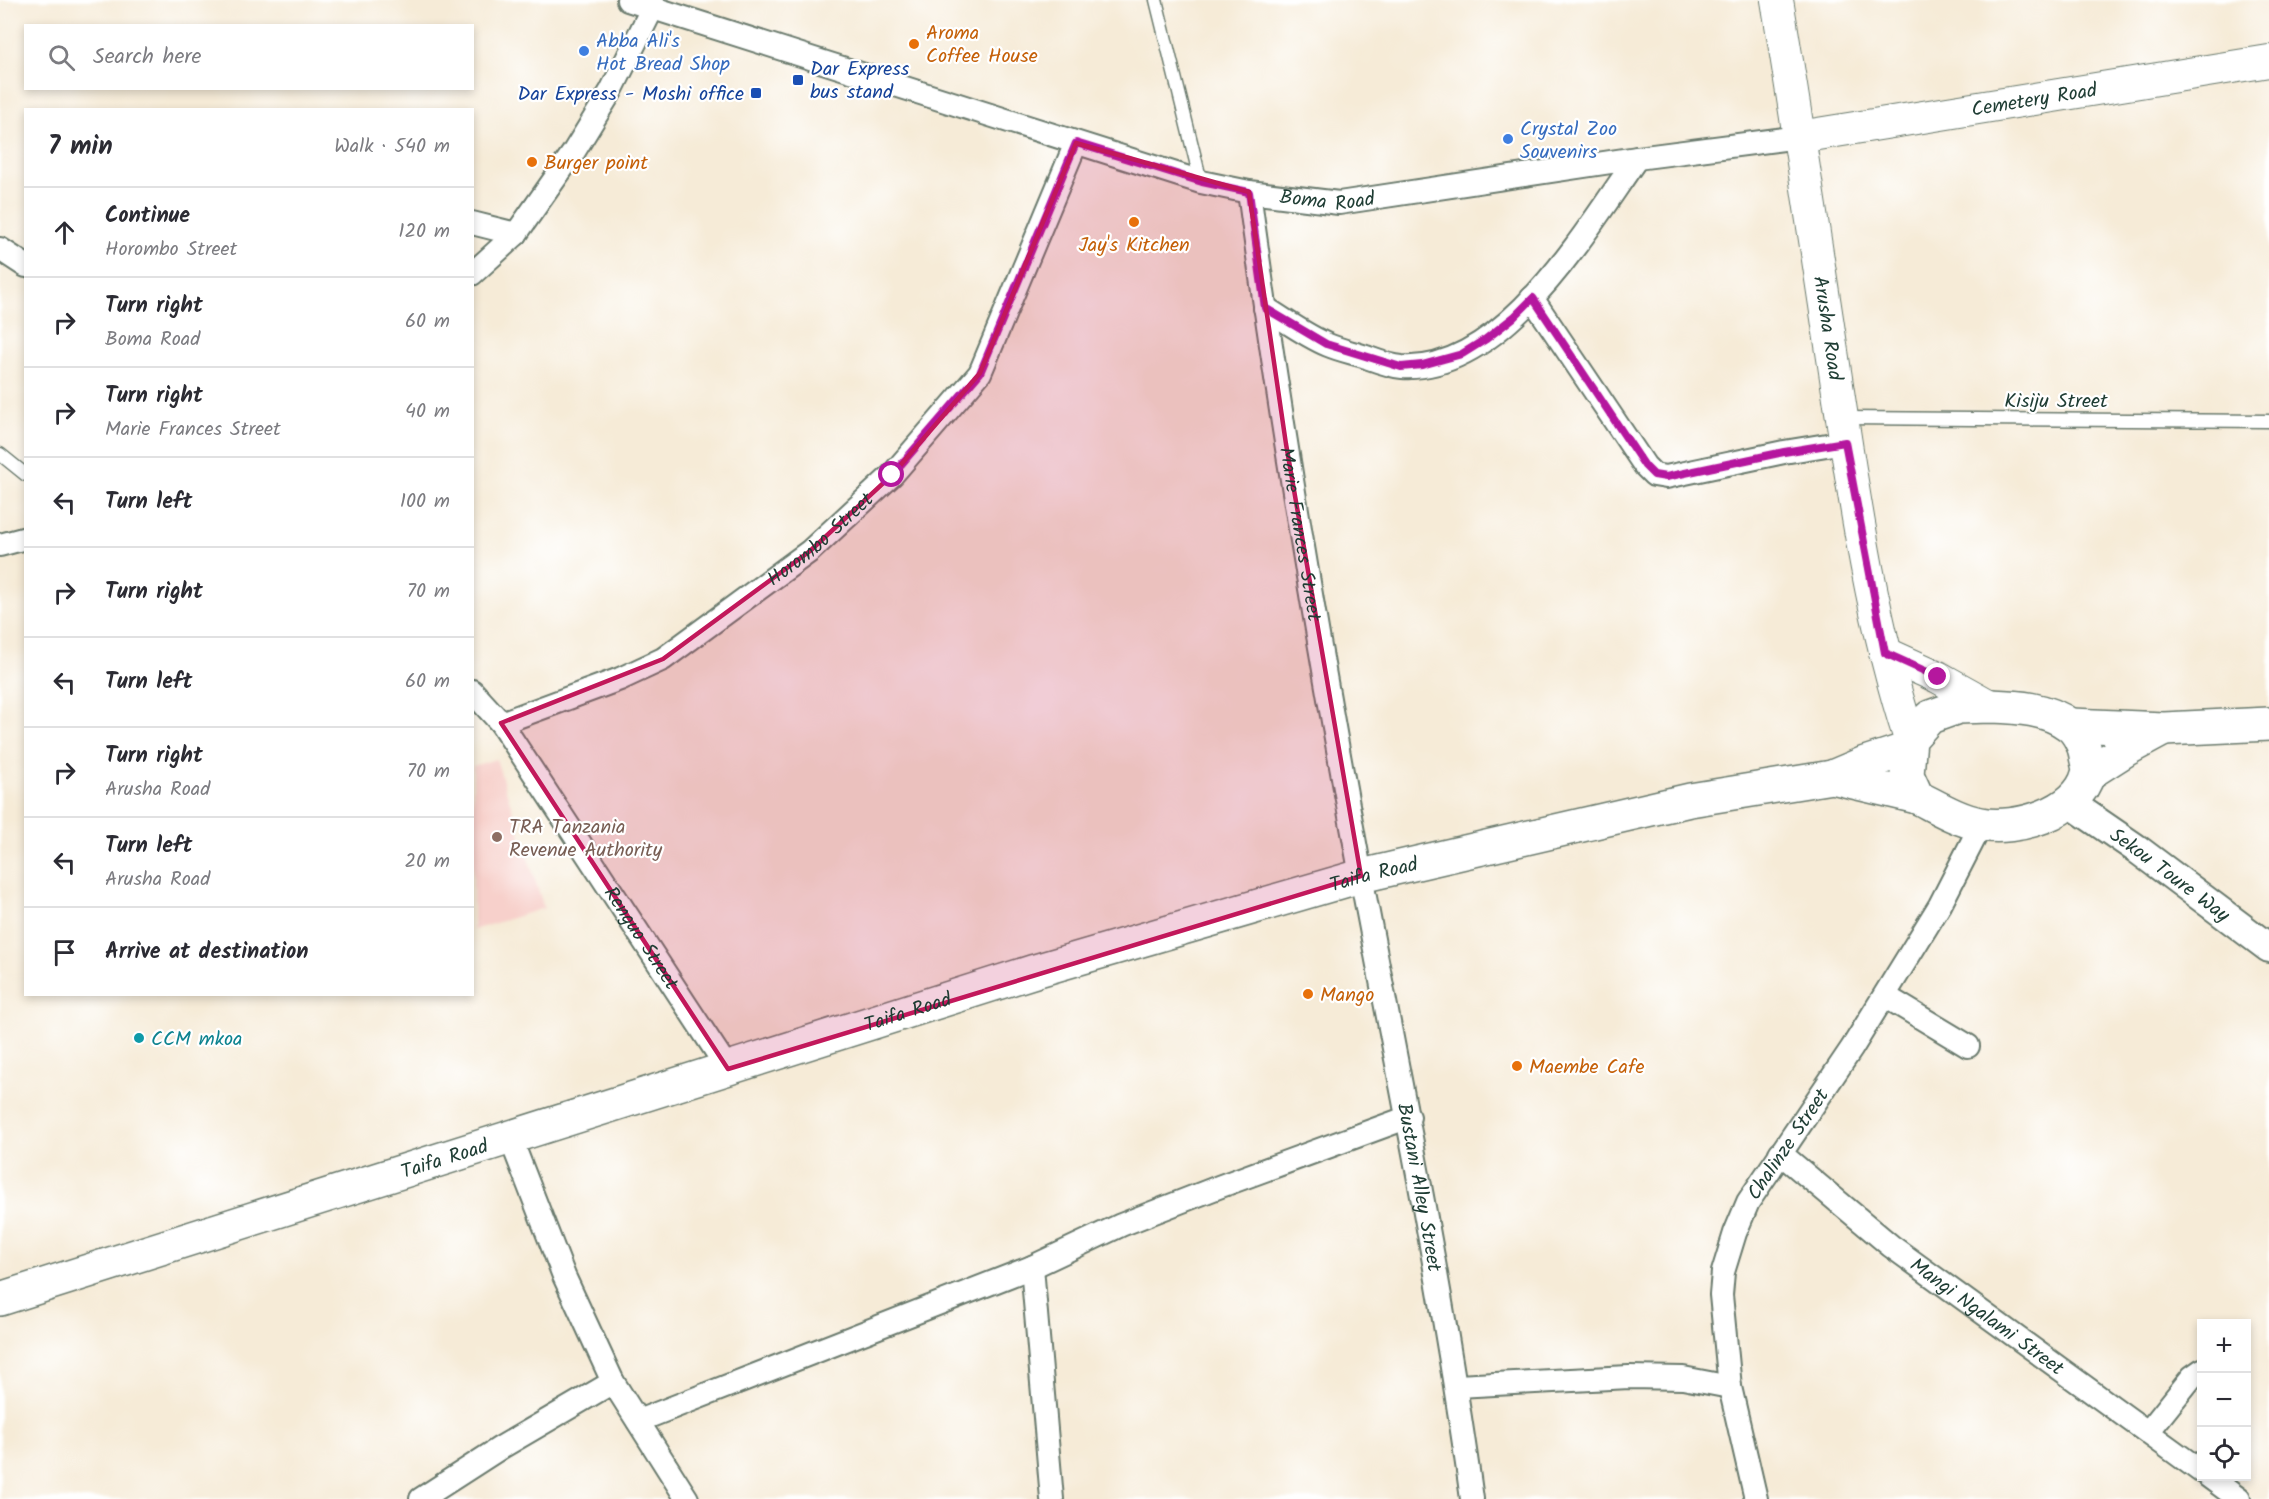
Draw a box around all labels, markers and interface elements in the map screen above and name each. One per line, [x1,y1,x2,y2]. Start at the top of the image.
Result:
place label: Aroma Coffee House [926,18,1038,73]
search box [24,24,474,90]
place label: Abba Ali's Hot Bread Shop [596,26,730,81]
marker: Aroma Coffee House [907,37,921,51]
text: Search here [93,40,201,75]
icon: search [45,41,78,74]
marker: Abba Ali's Hot Bread Shop [577,44,591,58]
place label: Dar Express bus stand [810,54,910,109]
marker: Dar Express bus stand [791,73,805,87]
street label: Cemetery Road [1969,75,2100,127]
place label: Dar Express - Moshi office [518,79,744,111]
marker: Dar Express - Moshi office [749,86,763,100]
place label: Crystal Zoo Souvenirs [1520,114,1617,169]
text: 7 min [48,126,113,168]
text: Walk · 540 m [334,131,450,163]
marker: Crystal Zoo Souvenirs [1501,132,1515,146]
place label: Burger point [544,148,648,180]
marker: Burger point [525,155,539,169]
street label: Boma Road [1278,182,1378,221]
text: Continue [105,199,190,234]
marker: Jay's Kitchen [1127,215,1141,229]
icon: ahead [48,216,81,249]
text: 120 m [398,216,450,248]
place label: Jay's Kitchen [1078,230,1190,262]
text: Horombo Street [105,234,237,266]
street label: Arusha Road [1803,274,1850,384]
text: Turn right [105,289,203,324]
icon: right [48,306,81,339]
text: 60 m [405,306,450,338]
text: Boma Road [105,324,200,356]
text: Turn right [105,379,203,414]
street label: Kisiju Street [2004,386,2108,418]
icon: right [48,396,81,429]
text: 40 m [405,396,450,428]
text: Marie Frances Street [105,414,281,446]
street label: Marie Frances Street [1269,445,1329,624]
route start [878,461,904,487]
text: Turn left [105,485,192,520]
street label: Horombo Street [761,485,882,596]
icon: left [48,486,81,519]
text: 100 m [400,486,450,518]
text: Turn right [105,575,203,610]
icon: right [48,576,81,609]
text: 70 m [407,576,450,608]
route end [1924,663,1950,689]
text: Turn left [105,665,192,700]
icon: left [48,666,81,699]
text: 60 m [405,666,450,698]
text: Turn right [105,739,203,774]
icon: right [48,756,81,789]
text: 70 m [407,756,450,788]
text: Arusha Road [105,774,210,806]
place label: TRA Tanzania Revenue Authority [509,812,663,867]
street label: Sekou Toure Way [2102,821,2237,932]
text: Turn left [105,829,192,864]
marker: TRA Tanzania Revenue Authority [490,830,504,844]
icon: left [48,846,81,879]
text: 20 m [404,846,450,878]
street label: Taifa Road [1326,849,1422,902]
text: Arusha Road [105,864,210,896]
street label: Renguo Street [594,881,686,997]
text: Arrive at destination [105,935,308,970]
icon: arrive [48,936,81,969]
place label: Mango [1320,980,1374,1012]
street label: Taifa Road [860,984,957,1042]
marker: Mango [1301,987,1315,1001]
place label: CCM mkoa [151,1024,243,1056]
marker: CCM mkoa [132,1031,146,1045]
place label: Maembe Cafe [1529,1052,1644,1084]
marker: Maembe Cafe [1510,1059,1524,1073]
street label: Chalinze Street [1740,1082,1838,1207]
street label: Bustani Alley Street [1387,1101,1449,1275]
street label: Taifa Road [397,1131,494,1189]
street label: Mangi Ngalami Street [1902,1251,2070,1385]
map controls [2197,1319,2251,1481]
button: + [2197,1319,2251,1373]
button: − [2197,1373,2251,1427]
button: locate [2197,1427,2251,1481]

